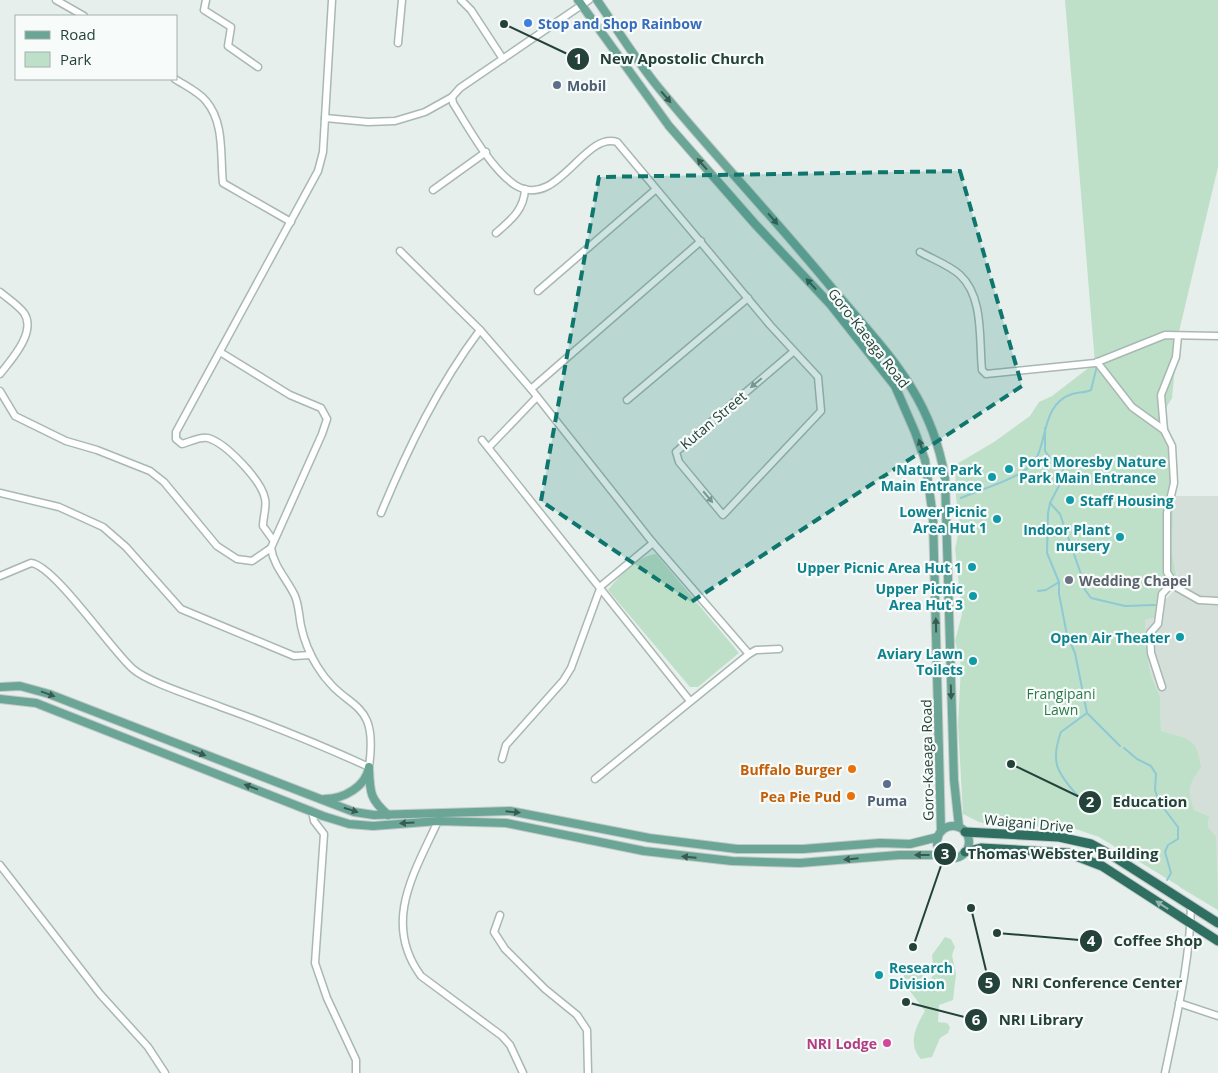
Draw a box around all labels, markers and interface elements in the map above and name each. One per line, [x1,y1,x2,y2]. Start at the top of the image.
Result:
place label: Stop and Shop Rainbow [538,14,702,33]
legend [15,15,178,80]
marker: Stop and Shop Rainbow [522,17,534,29]
text: Road [60,24,96,44]
callout: New Apostolic Church [565,44,775,74]
text: 1 [574,48,582,68]
text: New Apostolic Church [600,48,764,68]
text: Park [60,49,91,69]
place label: Mobil [567,76,606,95]
marker: Mobil [551,79,563,91]
one-way arrow [660,90,672,102]
one-way arrow [696,158,708,170]
one-way arrow [767,213,779,225]
one-way arrow [805,279,817,291]
street label: Goro-Kaeaga Road [824,284,914,392]
one-way arrow [750,377,762,388]
street label: Kutan Street [676,387,750,453]
one-way arrow [916,439,924,454]
place label: Port Moresby Nature Park Main Entrance [1019,452,1166,487]
place label: Nature Park Main Entrance [881,460,982,495]
marker: Port Moresby Nature Park Main Entrance [1003,463,1015,475]
marker: Nature Park Main Entrance [986,471,998,483]
one-way arrow [703,490,714,503]
place label: Staff Housing [1080,491,1174,510]
marker: Staff Housing [1064,494,1076,506]
place label: Lower Picnic Area Hut 1 [899,502,987,537]
marker: Lower Picnic Area Hut 1 [991,513,1003,525]
place label: Indoor Plant nursery [1023,520,1110,555]
marker: Indoor Plant nursery [1114,531,1126,543]
place label: Upper Picnic Area Hut 1 [797,558,962,577]
marker: Upper Picnic Area Hut 1 [966,561,978,573]
place label: Wedding Chapel [1079,571,1192,590]
marker: Wedding Chapel [1063,574,1075,586]
place label: Upper Picnic Area Hut 3 [876,579,963,614]
marker: Upper Picnic Area Hut 3 [967,590,979,602]
one-way arrow [932,617,940,633]
place label: Open Air Theater [1050,628,1171,647]
marker: Open Air Theater [1174,631,1186,643]
place label: Aviary Lawn Toilets [877,644,963,679]
marker: Aviary Lawn Toilets [967,655,979,667]
park label: Frangipani Lawn [1027,684,1095,719]
one-way arrow [948,685,956,701]
one-way arrow [40,691,55,698]
street label: Goro-Kaeaga Road [916,699,938,821]
one-way arrow [192,749,207,757]
place label: Buffalo Burger [740,760,843,779]
marker: Buffalo Burger [846,763,858,775]
marker: Puma [881,778,893,790]
one-way arrow [244,783,258,791]
place label: Pea Pie Pud [760,787,841,806]
callout: Education [1078,787,1198,817]
marker: Pea Pie Pud [845,790,857,802]
place label: Puma [867,791,907,810]
text: 2 [1086,791,1095,811]
text: Education [1113,791,1187,811]
one-way arrow [344,807,359,815]
one-way arrow [505,808,521,816]
street label: Waigani Drive [984,810,1075,836]
one-way arrow [399,820,415,828]
callout: Thomas Webster Building [933,839,1168,869]
text: 3 [941,843,949,863]
text: Thomas Webster Building [968,843,1159,863]
one-way arrow [913,851,929,859]
one-way arrow [680,853,696,861]
one-way arrow [842,855,858,863]
one-way arrow [1156,900,1169,910]
callout: Coffee Shop [1079,926,1213,956]
text: 4 [1087,930,1096,950]
text: Coffee Shop [1114,930,1202,950]
place label: Research Division [889,958,953,993]
callout: NRI Conference Center [976,968,1192,998]
marker: Research Division [873,969,885,981]
text: 5 [985,972,993,992]
text: NRI Conference Center [1012,972,1183,992]
callout: NRI Library [963,1005,1093,1035]
text: 6 [972,1009,981,1029]
text: NRI Library [999,1009,1084,1029]
place label: NRI Lodge [806,1034,877,1053]
marker: NRI Lodge [881,1037,893,1049]

